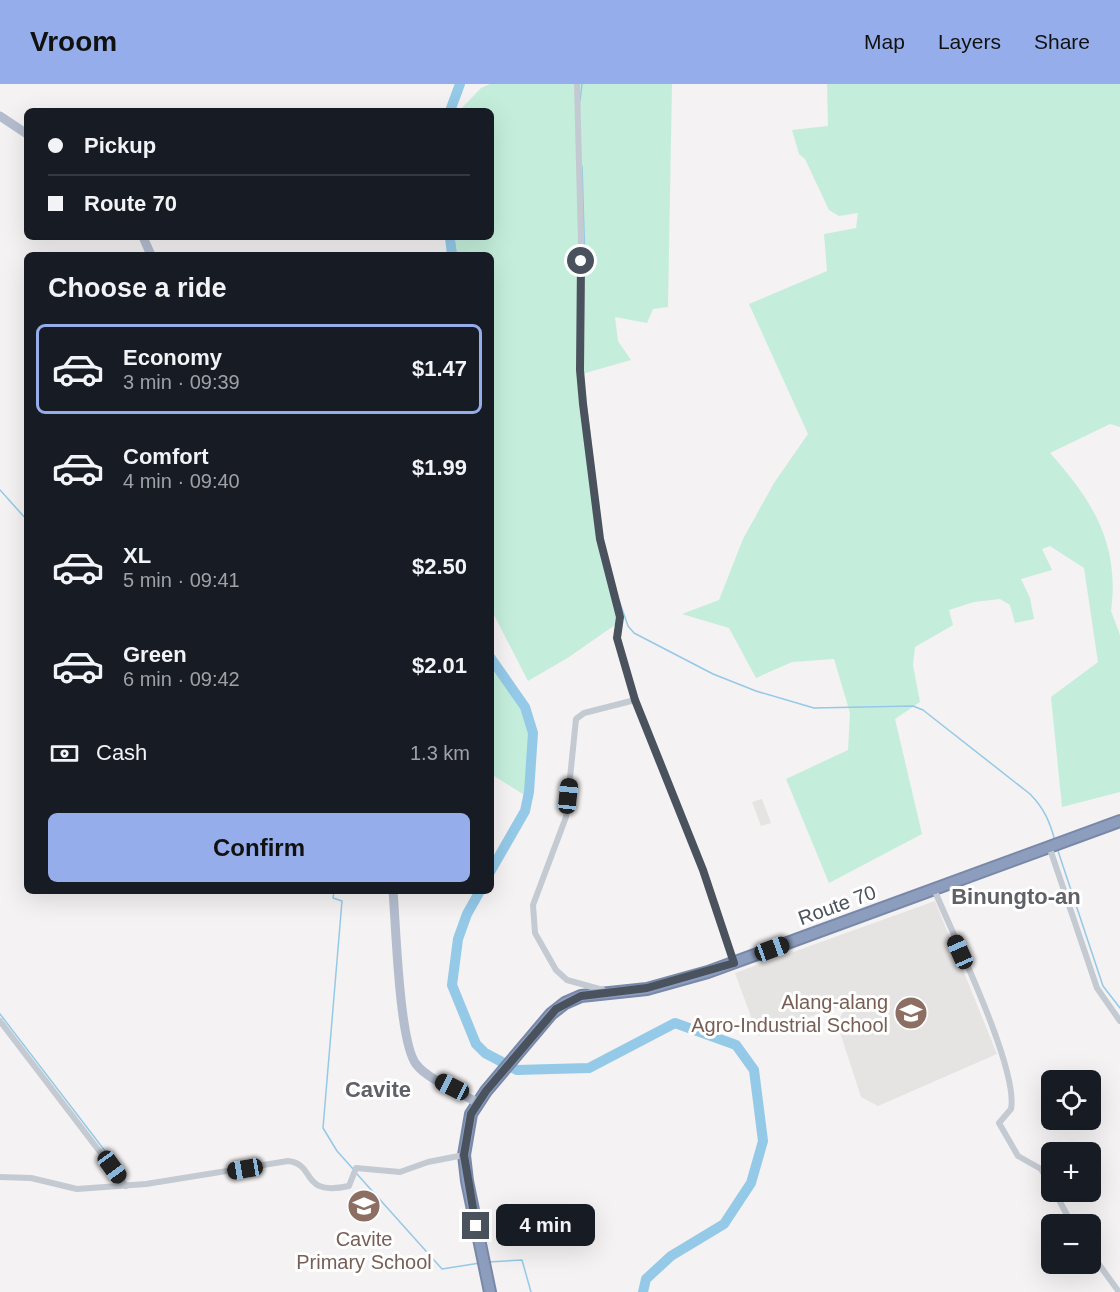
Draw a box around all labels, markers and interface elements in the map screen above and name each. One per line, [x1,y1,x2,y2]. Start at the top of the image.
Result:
text: Vroom [30,26,117,57]
text: Map [864,30,905,53]
text: Layers [938,30,1001,53]
text: Share [1034,30,1090,53]
text: Pickup [84,133,156,158]
text: Route 70 [84,191,177,216]
route start [567,247,594,274]
text: Choose a ride [48,273,227,303]
icon: car [51,342,105,396]
text: Economy [123,345,222,370]
text: $1.47 [412,356,467,381]
text: 3 min · 09:39 [123,371,240,393]
icon: car [51,441,105,495]
text: Comfort [123,444,209,469]
text: $1.99 [412,455,467,480]
text: 4 min · 09:40 [123,470,240,492]
icon: car [51,540,105,594]
text: XL [123,543,151,568]
text: $2.50 [412,554,467,579]
text: 5 min · 09:41 [123,569,240,591]
icon: car [51,639,105,693]
text: Green [123,642,187,667]
text: $2.01 [412,653,467,678]
text: 6 min · 09:42 [123,668,240,690]
icon: cash [48,737,81,770]
text: Cash [96,740,147,765]
text: 1.3 km [410,742,470,764]
car [557,777,579,815]
button: Confirm [48,813,470,882]
street label: Route 70 [795,881,879,929]
district label: Binungto-an [951,884,1081,909]
car [944,932,976,972]
car [752,934,792,964]
place label: Alang-alang Agro-Industrial School [691,991,888,1036]
school or university icon: Alang-alang Agro-Industrial School [893,995,929,1031]
map controls [1041,1070,1101,1274]
button: locate [1041,1070,1101,1130]
car [432,1071,472,1103]
district label: Cavite [345,1077,411,1102]
button: + [1041,1142,1101,1202]
car [94,1147,130,1187]
car [226,1157,264,1181]
school or university icon: Cavite Primary School [346,1188,382,1224]
callout: 4 min [497,1205,596,1247]
route end [462,1212,489,1239]
text: 4 min [519,1214,572,1236]
button: − [1041,1214,1101,1274]
place label: Cavite Primary School [296,1228,432,1273]

